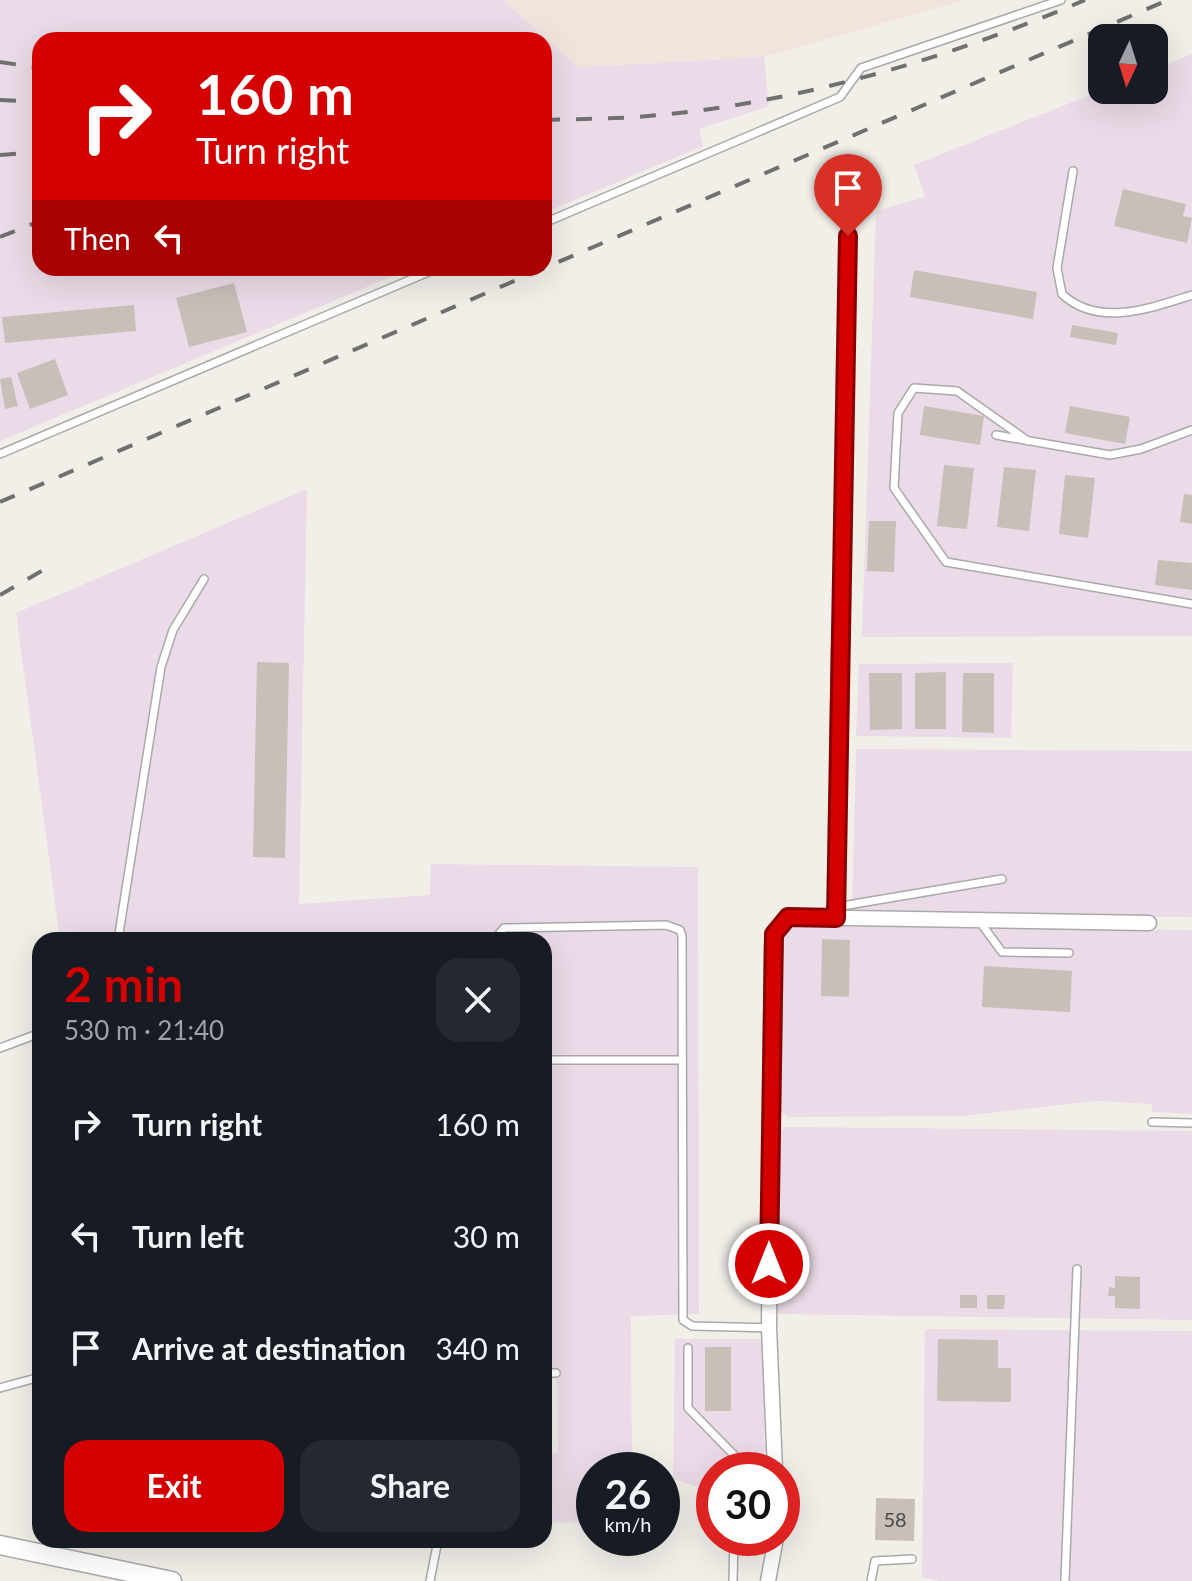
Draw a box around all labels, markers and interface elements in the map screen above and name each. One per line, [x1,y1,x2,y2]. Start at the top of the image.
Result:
north arrow [1088,24,1168,104]
map controls [1088,24,1168,104]
text: 160 m [196,60,354,127]
icon: right [64,64,168,168]
text: Turn right [196,128,349,172]
pin [814,154,882,236]
icon: arrive [826,166,870,210]
icon: left [147,216,191,260]
text: Then [64,220,131,256]
text: 2 min [64,955,183,1012]
button: close [436,958,520,1042]
text: 530 m · 21:40 [64,1014,224,1046]
icon: right [64,1102,108,1146]
text: Turn right [132,1106,262,1142]
text: 160 m [435,1106,520,1142]
icon: left [64,1214,108,1258]
text: Turn left [132,1218,244,1254]
text: 30 m [453,1218,520,1254]
position arrow [727,1222,811,1306]
icon: arrive [64,1326,108,1370]
text: Arrive at destination [132,1330,406,1366]
text: 340 m [435,1330,520,1366]
button: Exit [64,1440,284,1532]
button: Share [300,1440,520,1532]
speed limit sign: 30 [696,1452,800,1556]
text: 26 [605,1470,651,1518]
house number: 58 [883,1507,907,1531]
text: km/h [605,1512,651,1536]

